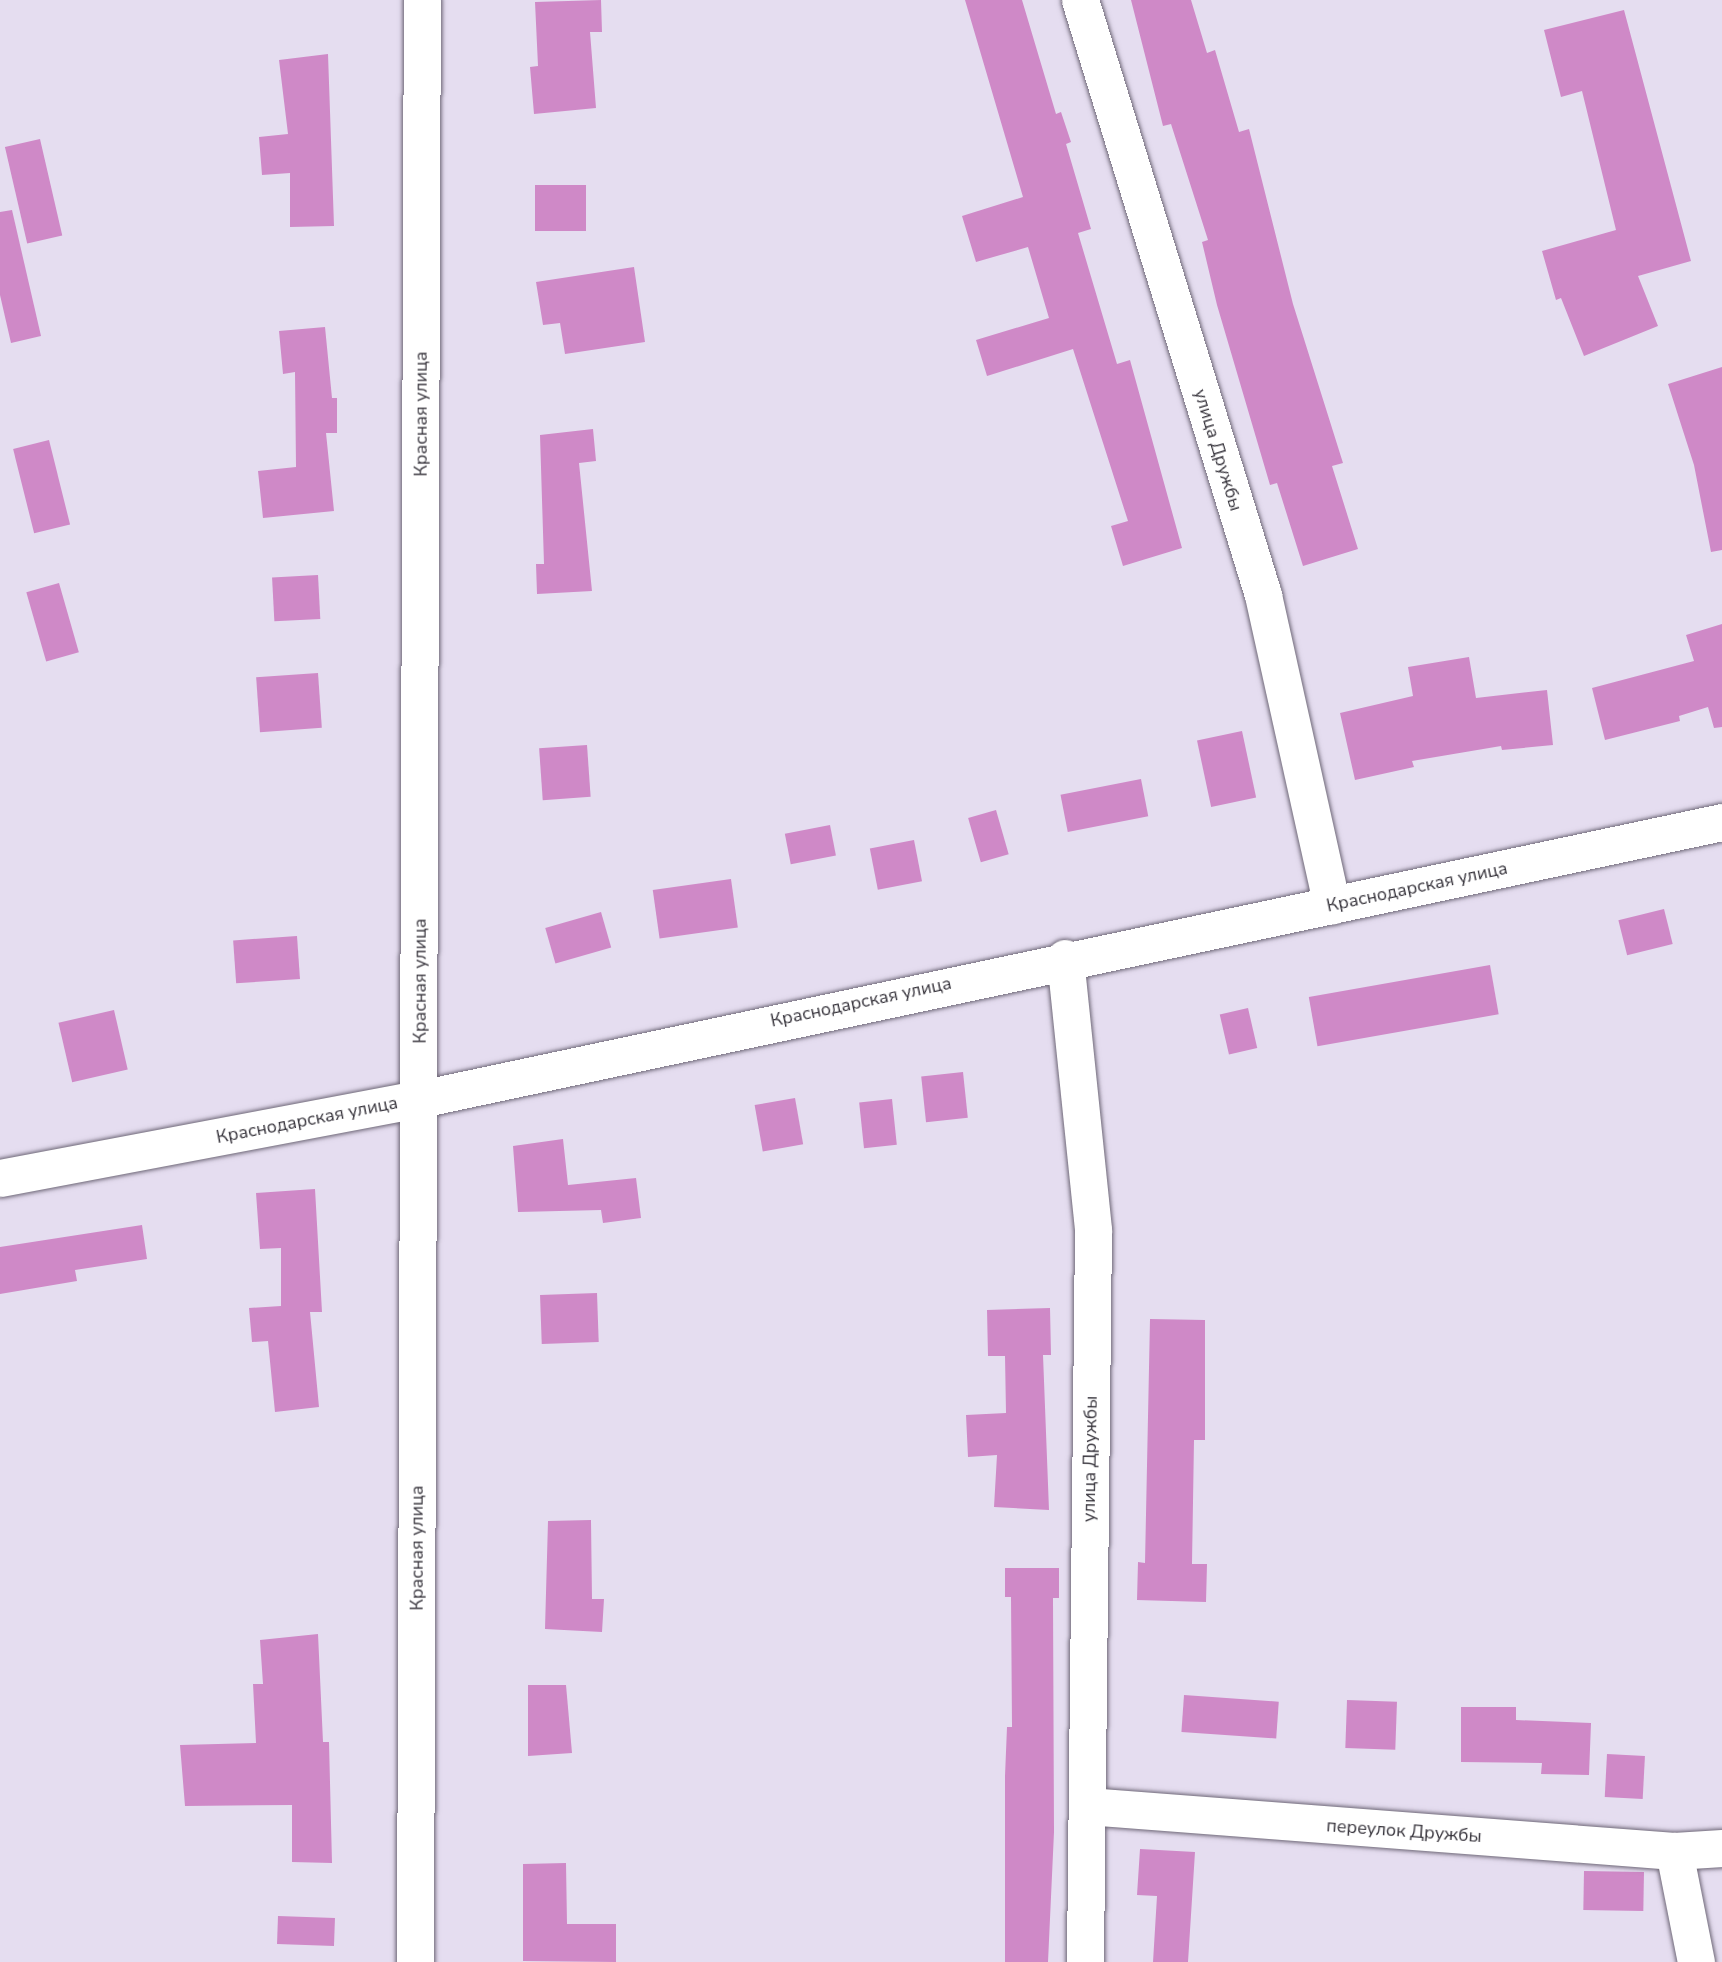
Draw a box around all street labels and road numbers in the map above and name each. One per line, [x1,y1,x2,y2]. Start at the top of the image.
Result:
street label: Красная улица [410,351,432,477]
street label: улица Дружбы [1189,386,1247,514]
street label: Краснодарская улица [1325,857,1509,917]
street label: Красная улица [409,918,431,1044]
street label: Краснодарская улица [769,972,953,1032]
street label: Краснодарская улица [214,1092,400,1148]
street label: улица Дружбы [1078,1396,1102,1522]
street label: Красная улица [406,1485,428,1611]
street label: переулок Дружбы [1326,1815,1482,1847]

